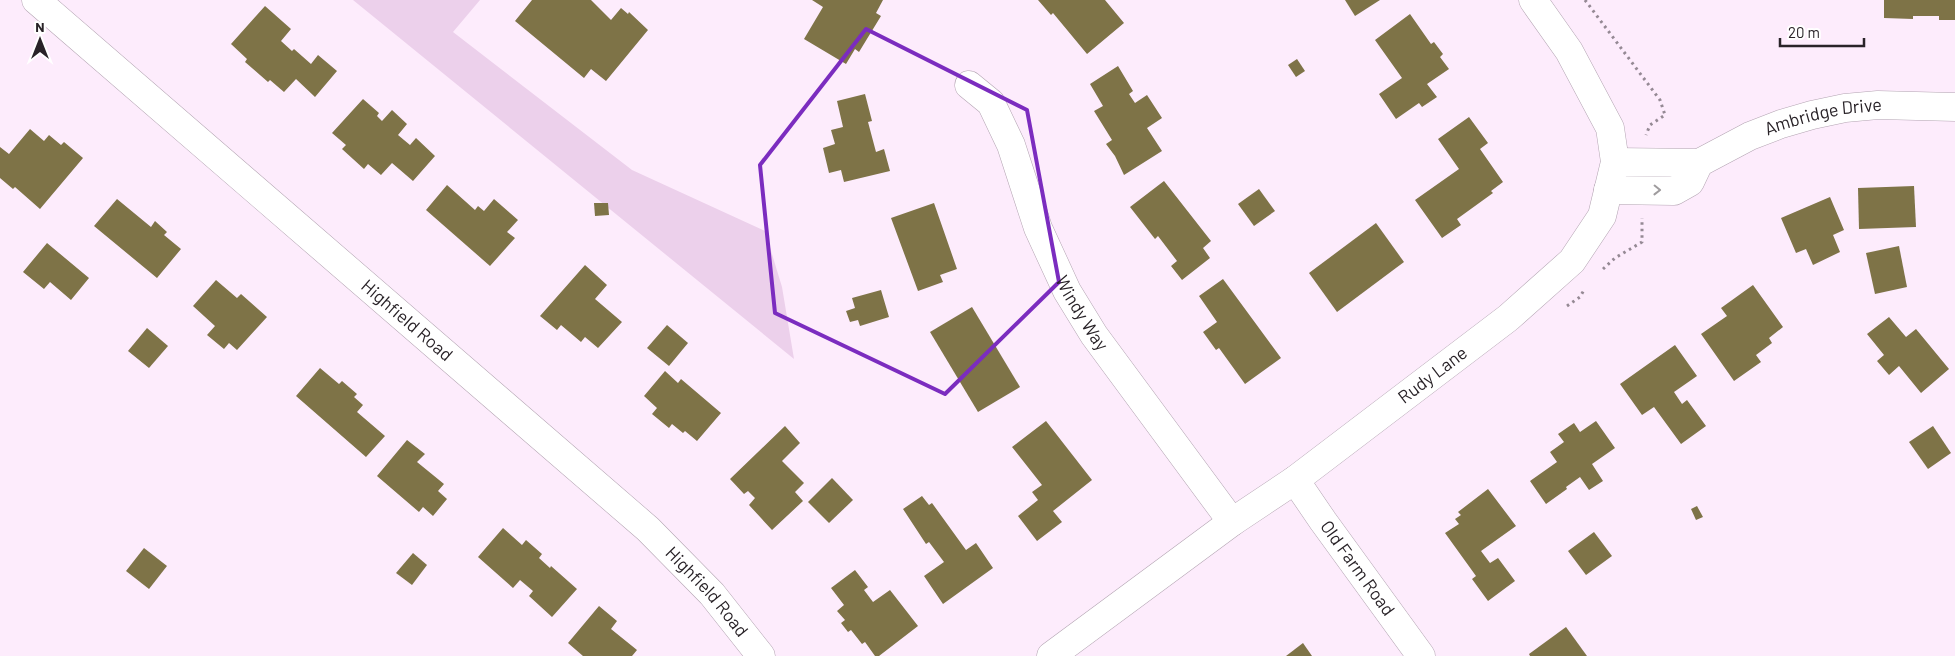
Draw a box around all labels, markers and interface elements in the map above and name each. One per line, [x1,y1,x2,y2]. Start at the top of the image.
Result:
north arrow [15,15,65,65]
scale bar [1780,15,1864,47]
text: N [35,18,45,35]
text: 20 m [1788,23,1820,41]
street label: Ambridge Drive [1761,93,1883,139]
one-way arrow [1654,185,1661,195]
street label: Windy Way [1051,272,1114,354]
street label: Highfield Road [357,274,458,365]
street label: Rudy Lane [1393,341,1471,408]
street label: Old Farm Road [1316,516,1400,620]
street label: Highfield Road [661,541,753,641]

